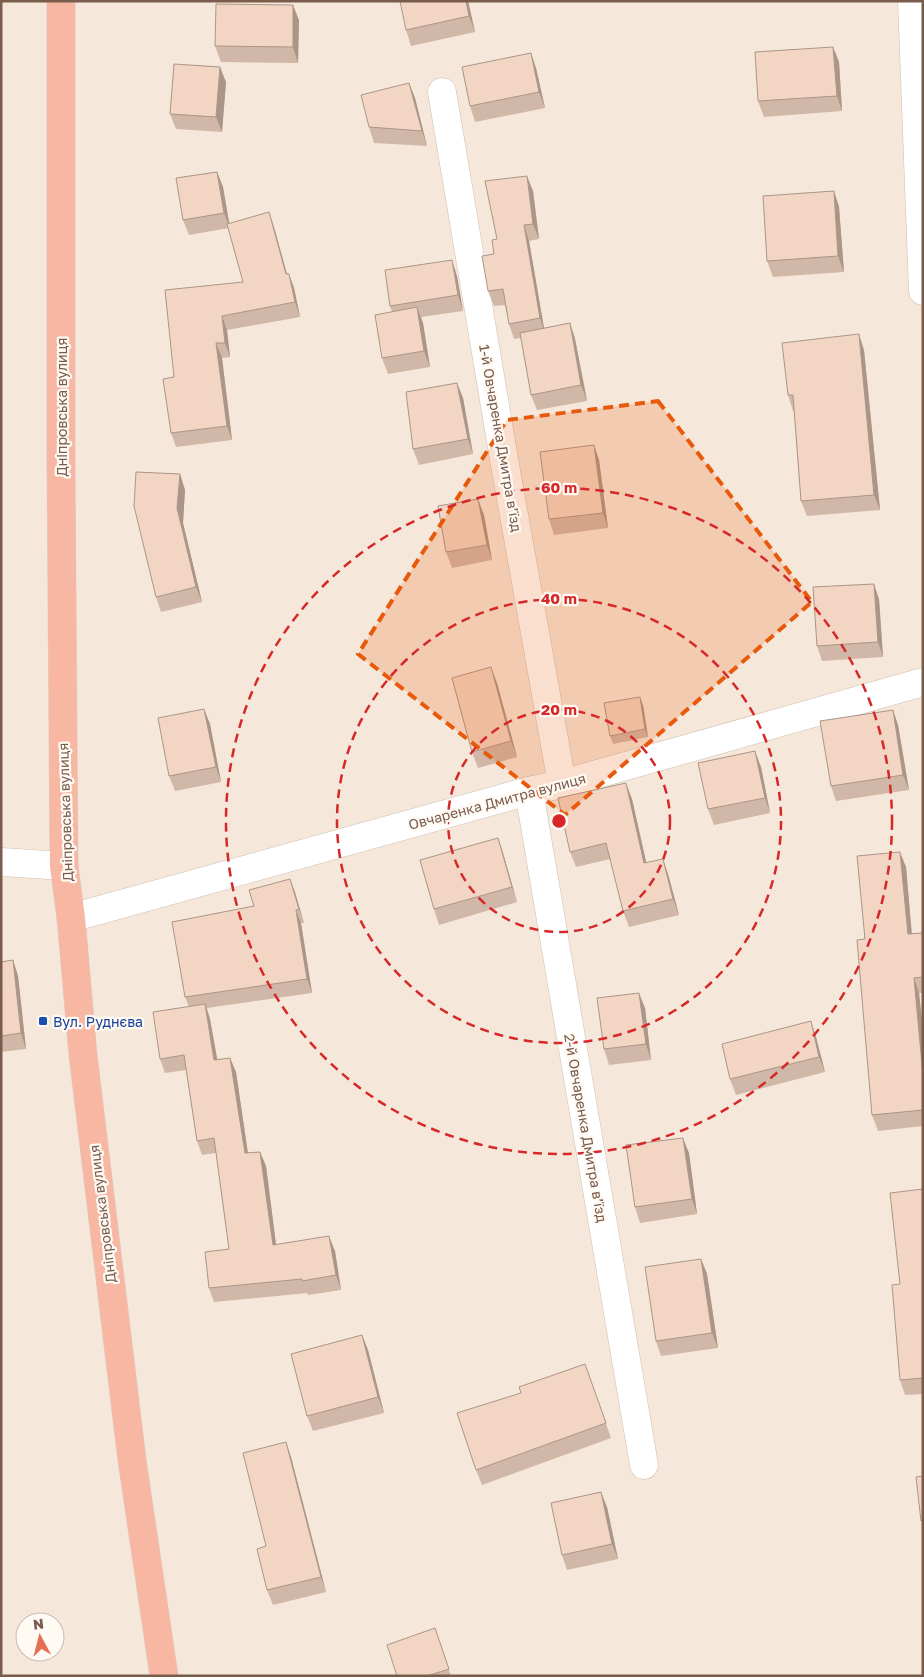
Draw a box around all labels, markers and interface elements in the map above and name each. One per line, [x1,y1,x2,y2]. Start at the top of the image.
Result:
street label: Дніпровська вулиця [53,338,70,476]
street label: 1-й Овчаренка Дмитра в’їзд [476,343,526,534]
text: 60 m [541,478,577,496]
text: 40 m [541,589,577,607]
text: 20 m [541,700,577,718]
street label: Дніпровська вулиця [54,742,76,882]
street label: Овчаренка Дмитра вулиця [406,769,588,833]
centre of rings [550,812,568,830]
place label: Вул. Руднєва [53,1013,143,1030]
marker: Вул. Руднєва [37,1015,49,1027]
street label: 2-й Овчаренка Дмитра в’їзд [561,1032,611,1224]
street label: Дніпровська вулиця [85,1144,119,1284]
north arrow [15,1612,65,1662]
text: N [32,1615,45,1633]

